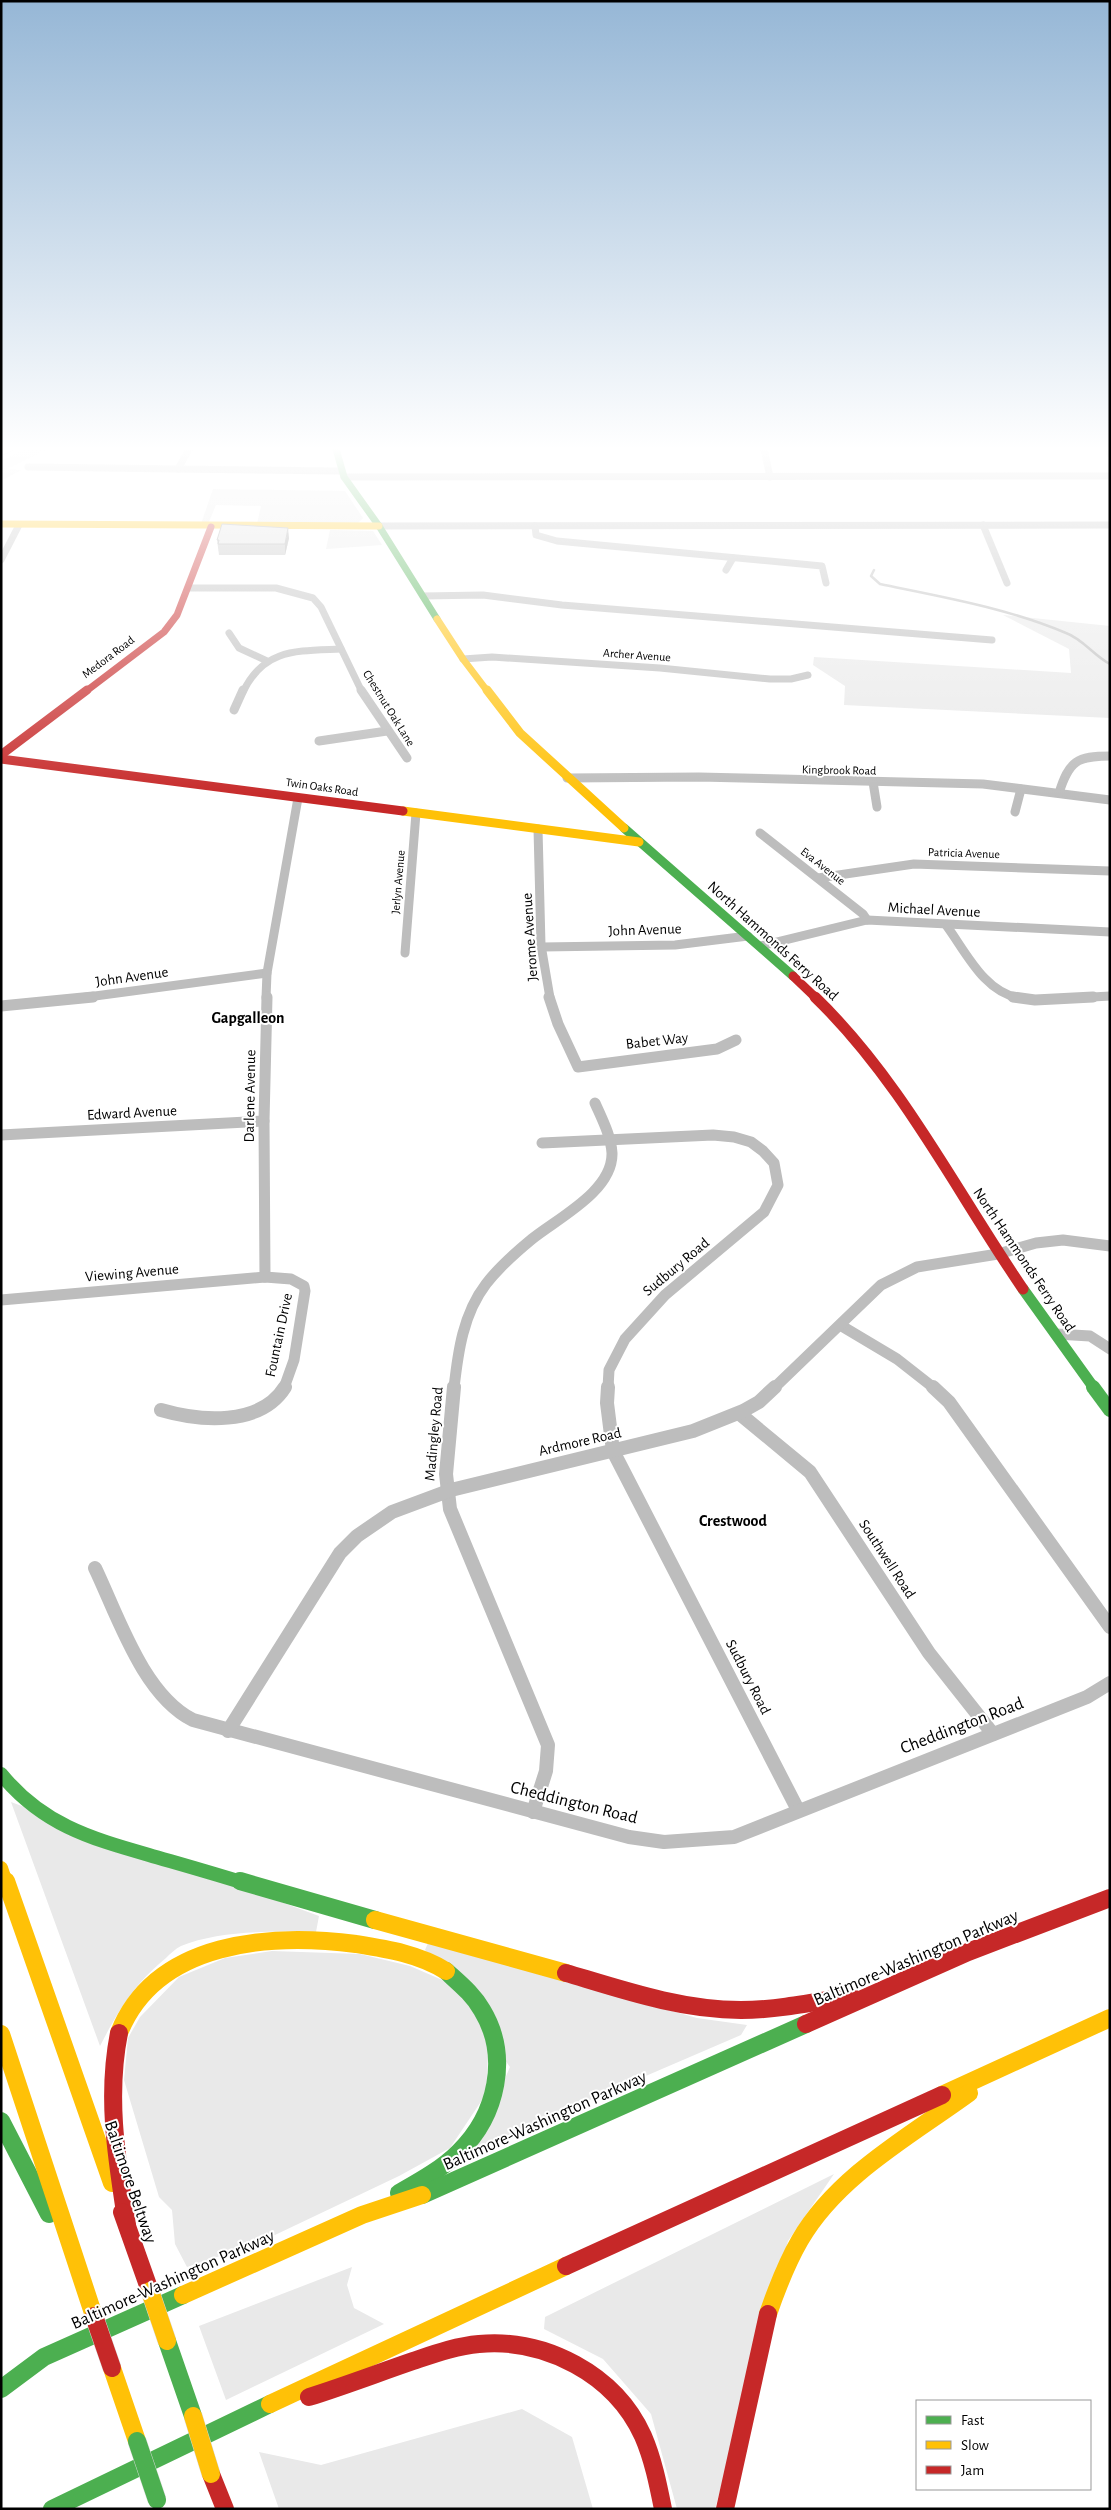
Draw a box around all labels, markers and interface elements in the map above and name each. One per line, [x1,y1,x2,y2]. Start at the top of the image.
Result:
street label: Medora Road [80,634,136,680]
street label: Archer Avenue [603,647,671,663]
street label: Chestnut Oak Lane [361,668,417,748]
street label: Kingbrook Road [802,763,876,777]
street label: Twin Oaks Road [285,776,359,798]
street label: Eva Avenue [798,845,848,887]
street label: Patricia Avenue [928,846,1000,860]
street label: Jerlyn Avenue [389,850,408,915]
street label: North Hammonds Ferry Road [705,879,841,1004]
street label: Jerome Avenue [519,892,541,982]
street label: Michael Avenue [887,900,981,920]
street label: John Avenue [608,921,682,939]
street label: John Avenue [95,964,169,990]
district label: Gapgalleon [211,1010,285,1026]
street label: Babet Way [625,1030,689,1052]
street label: Darlene Avenue [242,1049,258,1143]
street label: Edward Avenue [87,1103,177,1123]
street label: North Hammonds Ferry Road [970,1185,1078,1335]
street label: Sudbury Road [640,1235,712,1299]
street label: Viewing Avenue [85,1261,180,1285]
street label: Fountain Drive [263,1292,295,1378]
street label: Madingley Road [422,1386,446,1482]
street label: Ardmore Road [537,1425,623,1459]
district label: Crestwood [699,1513,768,1529]
street label: Southwell Road [856,1517,918,1601]
street label: Sudbury Road [723,1637,773,1717]
street label: Cheddington Road [898,1694,1026,1758]
street label: Cheddington Road [509,1779,639,1827]
street label: Baltimore-Washington Parkway [811,1906,1021,2009]
street label: Baltimore-Washington Parkway [441,2068,650,2174]
street label: Baltimore Beltway [101,2118,159,2246]
street label: Baltimore-Washington Parkway [69,2227,278,2333]
legend [916,2400,1091,2490]
text: Fast [961,2413,985,2428]
text: Slow [961,2438,989,2453]
text: Jam [961,2463,984,2478]

